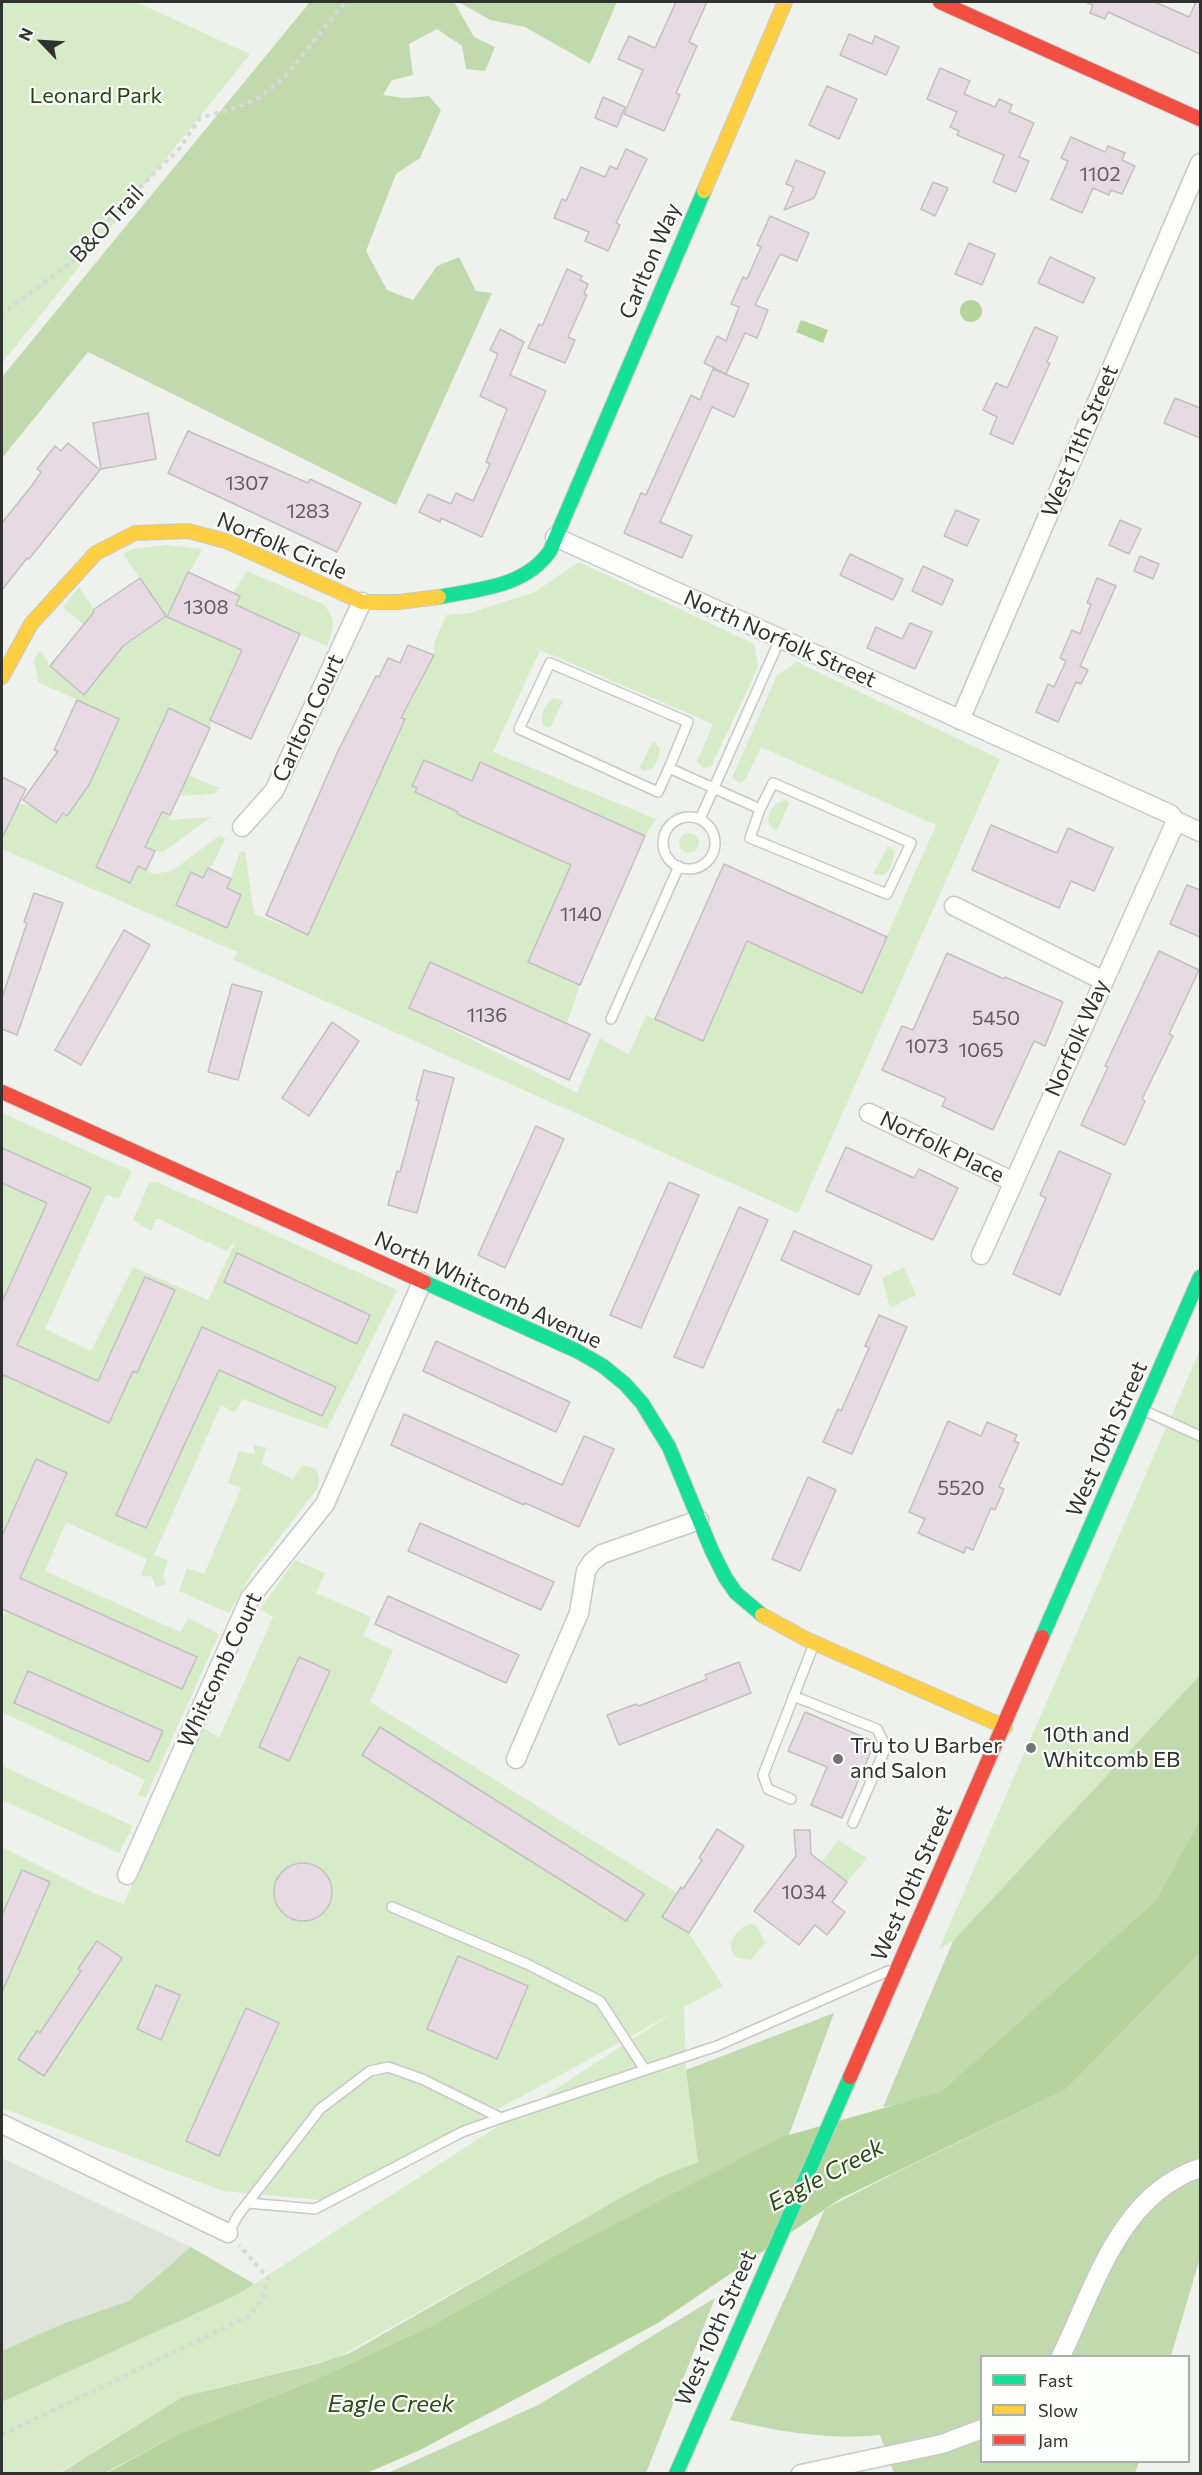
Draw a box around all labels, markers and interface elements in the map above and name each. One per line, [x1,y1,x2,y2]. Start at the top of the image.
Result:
north arrow [12,12,72,72]
text: N [14,25,36,44]
park label: Leonard Park [30,83,162,109]
house number: 1102 [1079,162,1121,186]
street label: B&O Trail [65,180,149,268]
street label: Carlton Way [614,199,686,323]
street label: West 11th Street [1036,361,1124,521]
house number: 1307 [225,471,269,495]
house number: 1283 [286,499,330,523]
street label: Norfolk Circle [213,507,351,585]
street label: North Norfolk Street [680,585,880,693]
house number: 1308 [183,595,229,619]
street label: Carlton Court [267,650,349,786]
house number: 1140 [560,902,602,926]
street label: Norfolk Way [1039,975,1115,1101]
house number: 1136 [467,1003,507,1027]
house number: 5450 [972,1006,1020,1030]
house number: 1073 [905,1034,949,1058]
house number: 1065 [958,1038,1004,1062]
street label: Norfolk Place [876,1106,1008,1188]
street label: North Whitcomb Avenue [370,1226,606,1354]
street label: West 10th Street [1061,1357,1153,1521]
house number: 5520 [937,1476,985,1500]
street label: Whitcomb Court [172,1588,268,1752]
place label: 10th and Whitcomb EB [1043,1722,1180,1774]
place label: Tru to U Barber and Salon [850,1733,1002,1784]
marker: 10th and Whitcomb EB [1024,1741,1038,1755]
marker: Tru to U Barber and Salon [831,1752,845,1766]
street label: West 10th Street [866,1801,958,1965]
house number: 1034 [782,1880,826,1904]
water label: Eagle Creek [763,2132,889,2218]
street label: West 10th Street [670,2246,762,2410]
legend [980,2355,1190,2463]
text: Fast [1038,2369,1073,2391]
water label: Eagle Creek [327,2390,455,2418]
text: Slow [1038,2399,1078,2421]
text: Jam [1038,2429,1068,2451]

